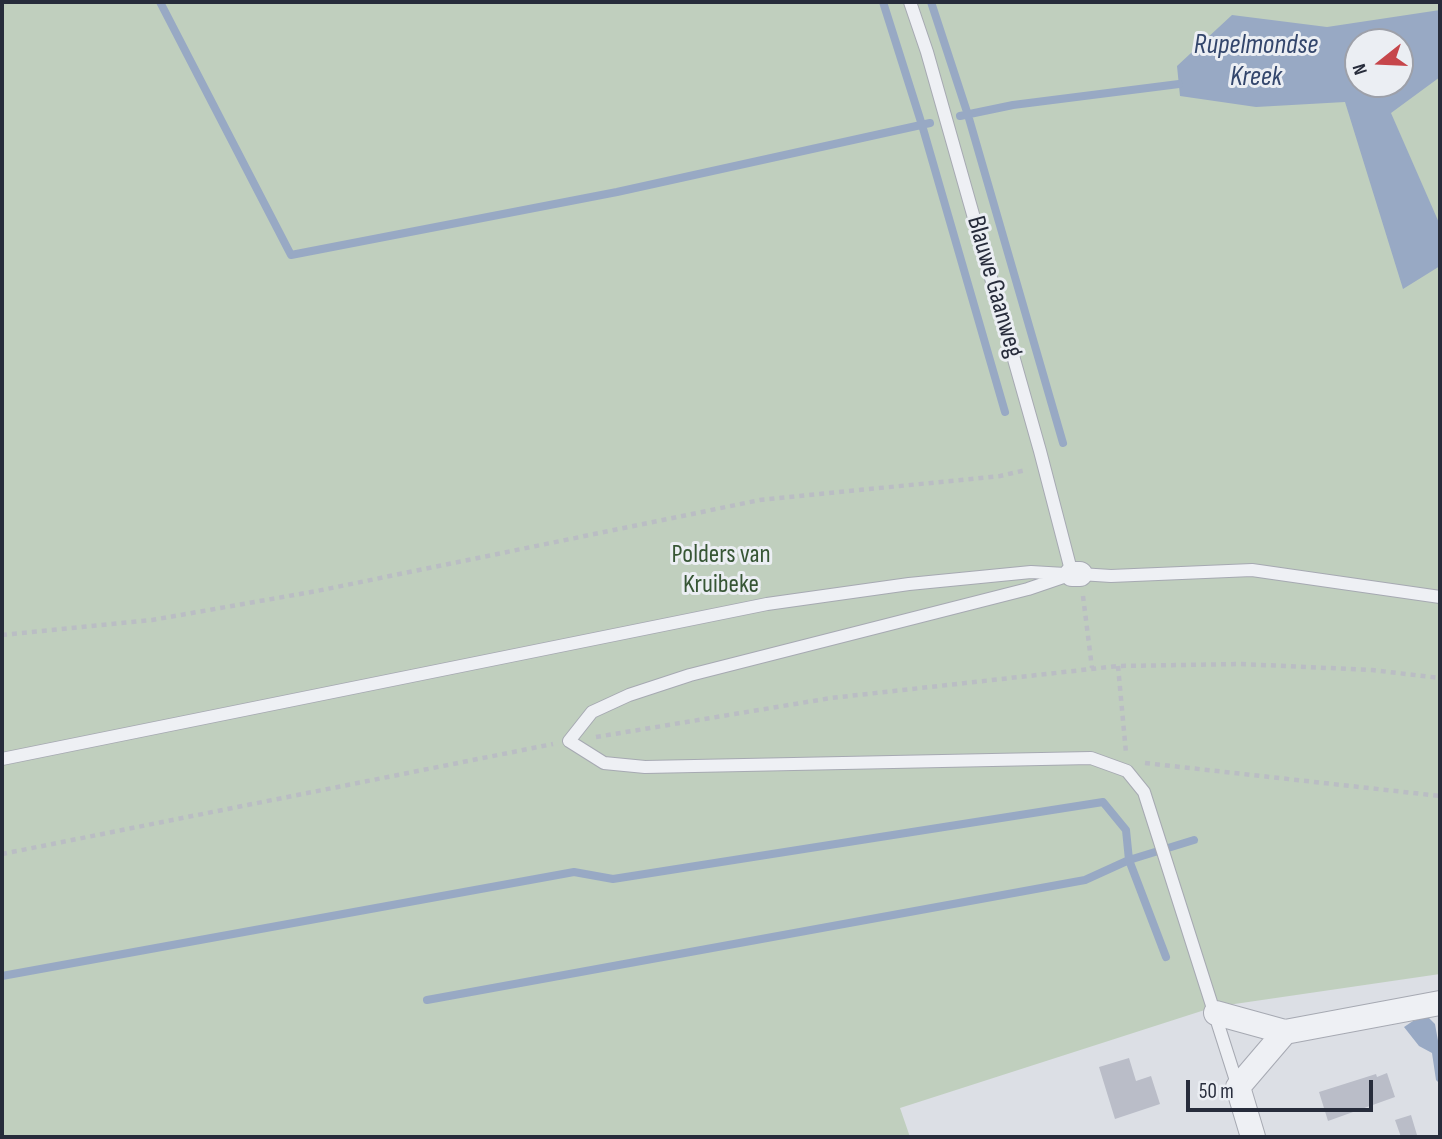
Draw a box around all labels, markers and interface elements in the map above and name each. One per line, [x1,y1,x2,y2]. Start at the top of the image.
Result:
north arrow [1344,28,1414,98]
water label: Rupelmondse Kreek [1194,29,1318,95]
text: N [1348,61,1373,77]
street label: Blauwe Gaanweg [959,213,1029,361]
park label: Polders van Kruibeke [671,539,771,600]
scale bar [1190,1066,1377,1110]
text: 50 m [1199,1079,1234,1104]

